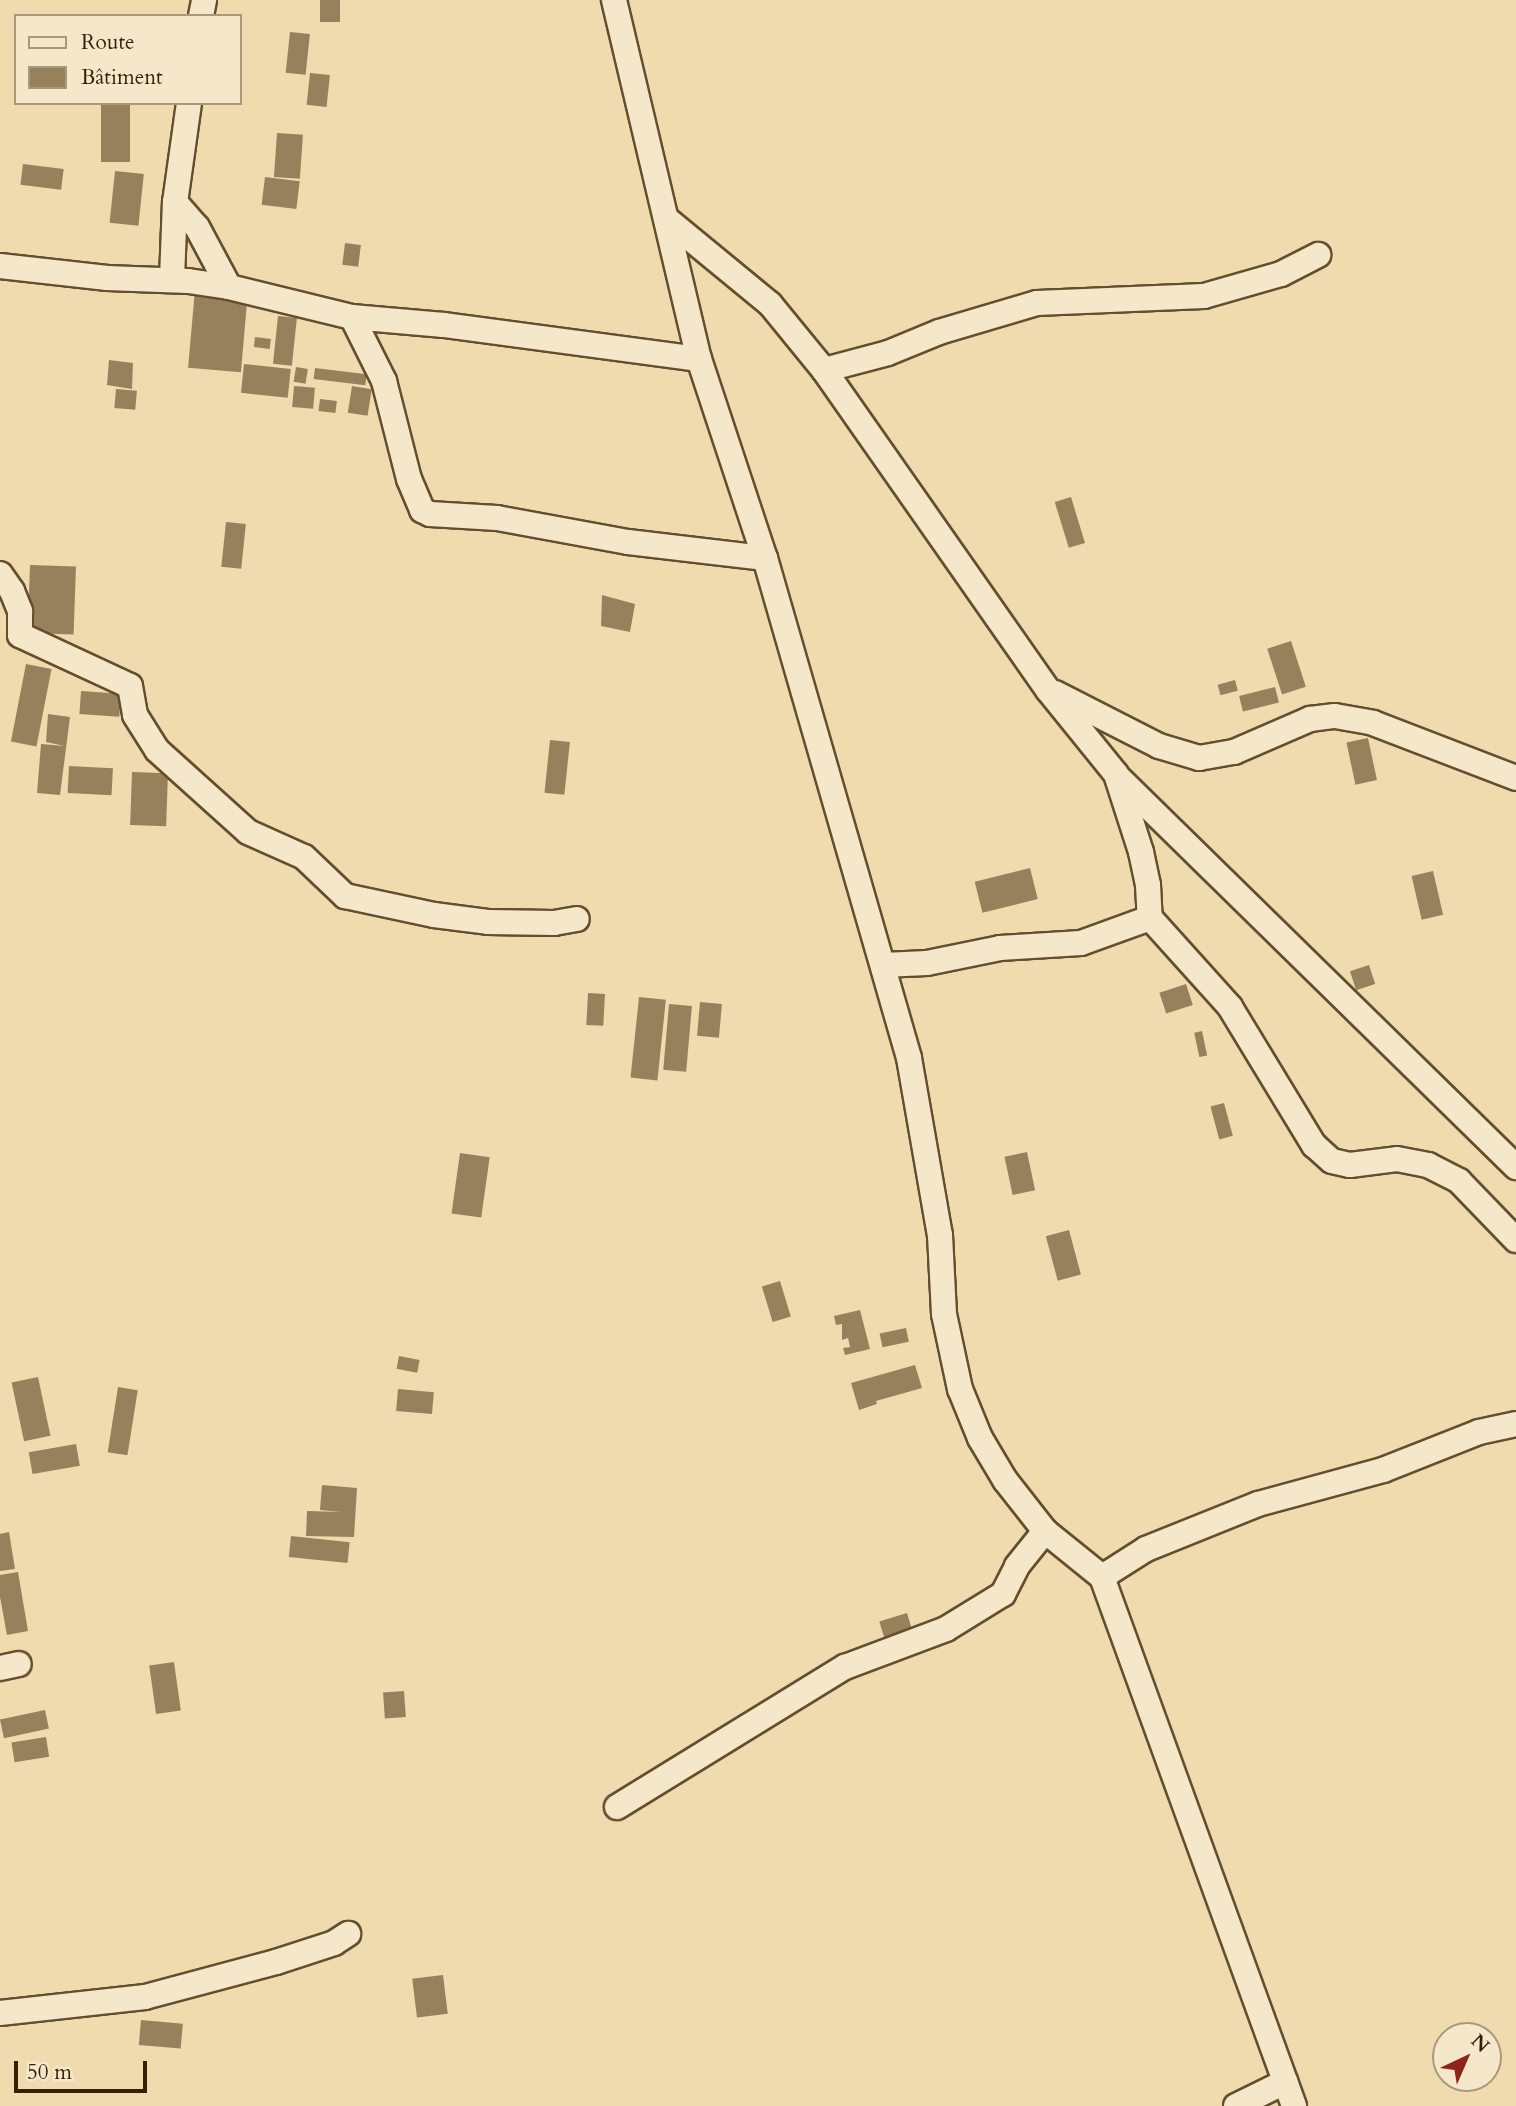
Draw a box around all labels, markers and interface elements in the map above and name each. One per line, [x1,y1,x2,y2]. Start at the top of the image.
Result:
legend [14,14,242,105]
text: Route [81,28,135,57]
text: Bâtiment [81,63,163,92]
north arrow [1432,2022,1502,2092]
text: N [1465,2028,1495,2058]
scale bar [18,2046,150,2090]
text: 50 m [27,2058,72,2087]

